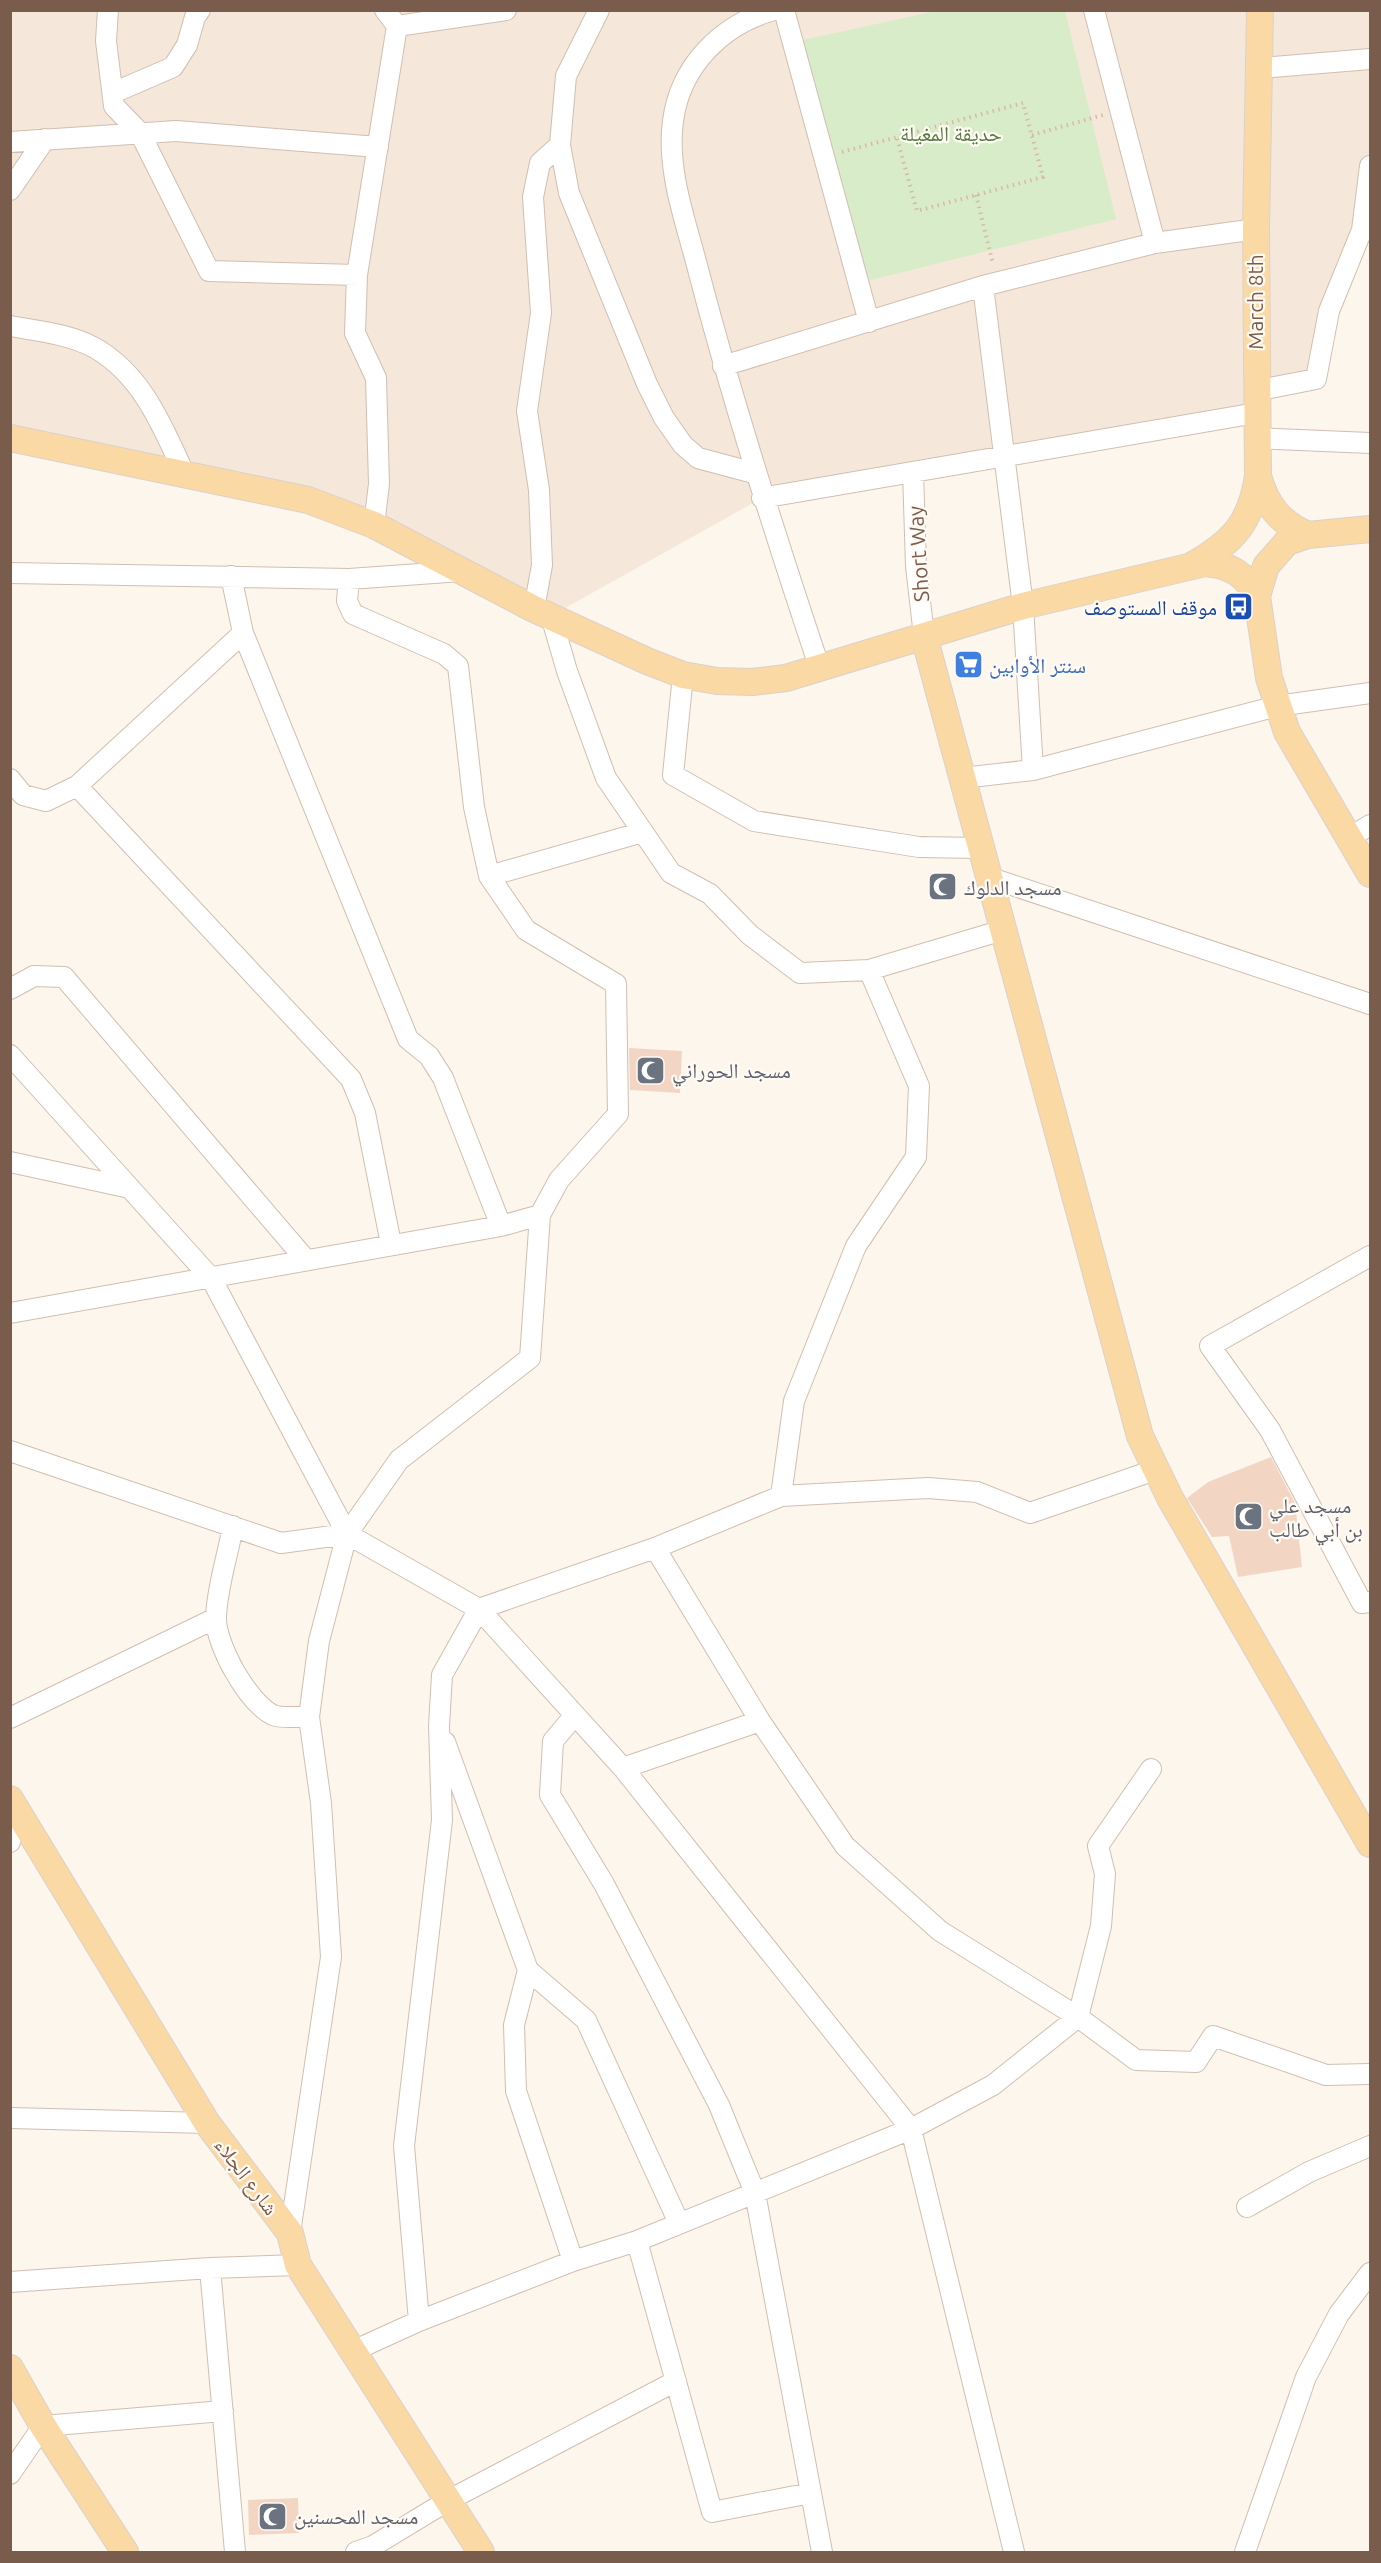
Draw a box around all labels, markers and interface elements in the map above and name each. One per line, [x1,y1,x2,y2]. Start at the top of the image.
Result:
park label: حديقة المغيلة [900,121,1002,145]
street label: March 8th [1243,254,1267,350]
street label: Short Way [903,505,933,603]
bus stop icon: موقف المستوصف [1222,591,1254,623]
place label: موقف المستوصف [1084,595,1217,619]
supermarket icon: سنتر الأوابين [952,649,984,681]
place label: سنتر الأوابين [989,653,1086,679]
mosque icon: مسجد الدلوك [927,871,959,903]
place label: مسجد الدلوك [964,875,1062,899]
mosque icon: مسجد الحوراني [635,1054,667,1086]
place label: مسجد الحوراني [672,1058,791,1087]
place label: مسجد علي بن أبي طالب [1269,1493,1363,1546]
mosque icon: مسجد علي بن أبي طالب [1232,1501,1264,1533]
street label: شارع الجلاء [209,2133,284,2220]
mosque icon: مسجد المحسنين [257,2500,289,2532]
place label: مسجد المحسنين [294,2504,418,2530]

